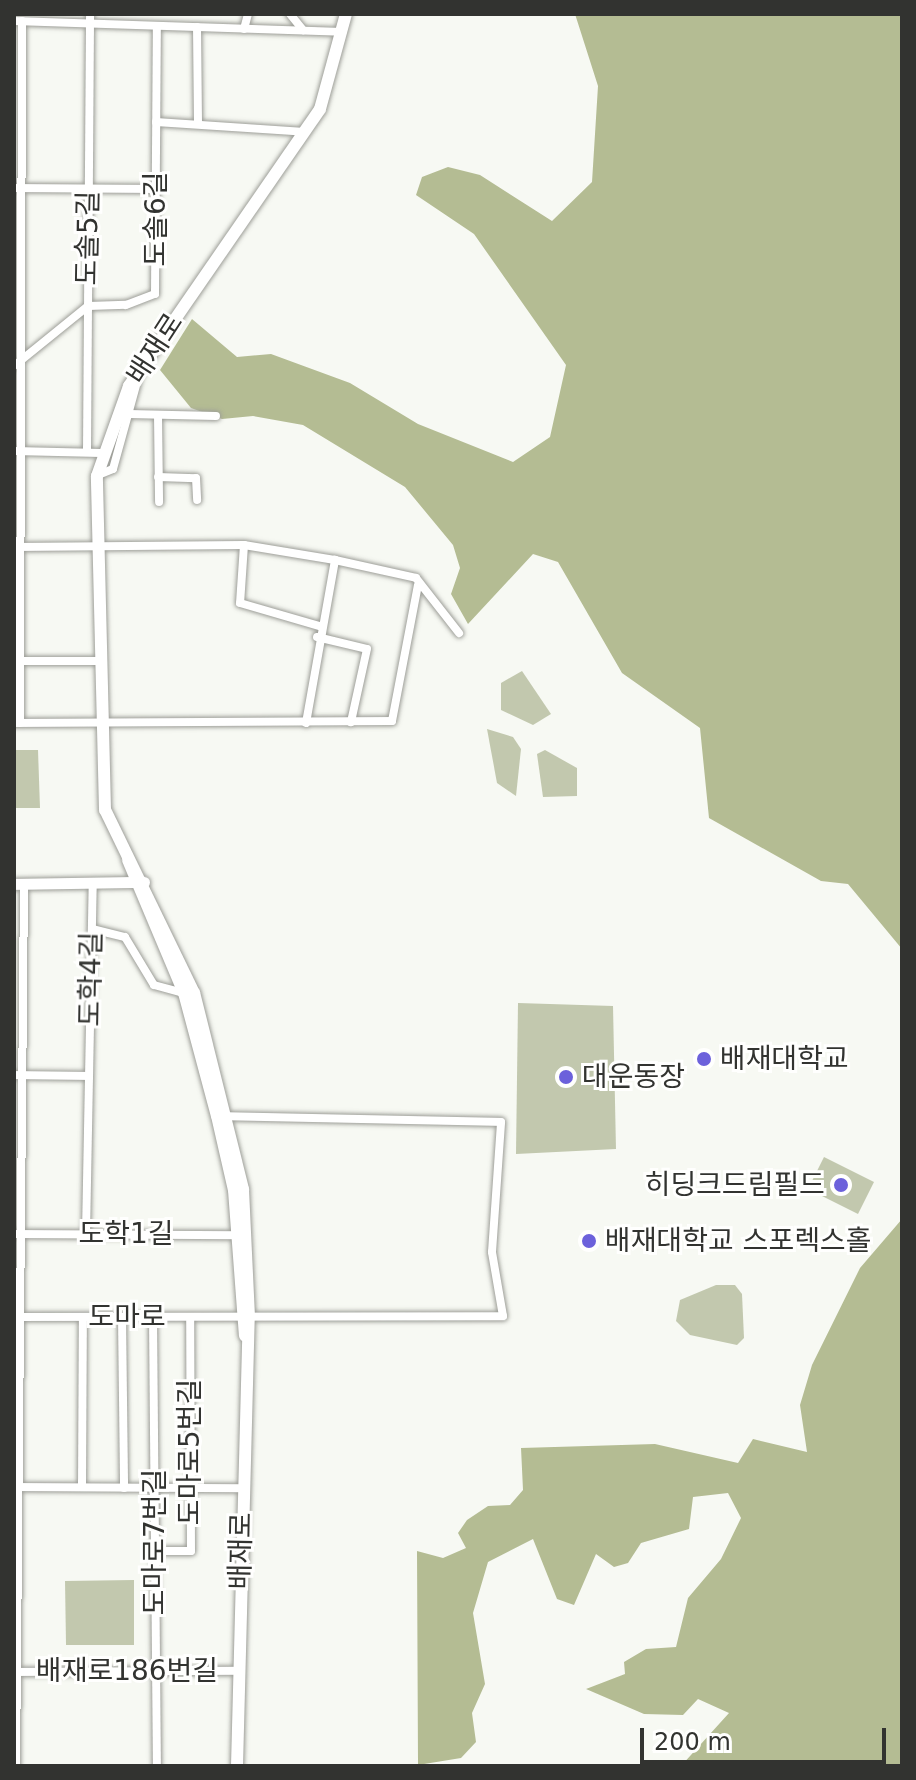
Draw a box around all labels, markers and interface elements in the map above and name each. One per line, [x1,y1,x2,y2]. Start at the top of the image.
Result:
street label: 도솔6길 [139,171,173,267]
street label: 도솔5길 [70,190,106,286]
street label: 배재로 [120,307,190,391]
street label: 도학4길 [73,931,109,1027]
place label: 배재대학교 [720,1042,849,1076]
marker: 배재대학교 [695,1050,713,1068]
place label: 대운동장 [582,1060,685,1094]
marker: 대운동장 [557,1068,575,1086]
place label: 히딩크드림필드 [645,1168,825,1202]
marker: 히딩크드림필드 [832,1176,850,1194]
street label: 도학1길 [78,1217,174,1251]
place label: 배재대학교 스포렉스홀 [605,1224,872,1258]
marker: 배재대학교 스포렉스홀 [580,1232,598,1250]
street label: 도마로 [88,1300,166,1334]
street label: 도마로5번길 [173,1379,207,1525]
street label: 도마로7번길 [138,1469,172,1615]
street label: 배재로 [224,1512,258,1590]
street label: 배재로186번길 [36,1654,218,1688]
scale bar [644,1712,890,1762]
text: 200 m [654,1728,731,1756]

